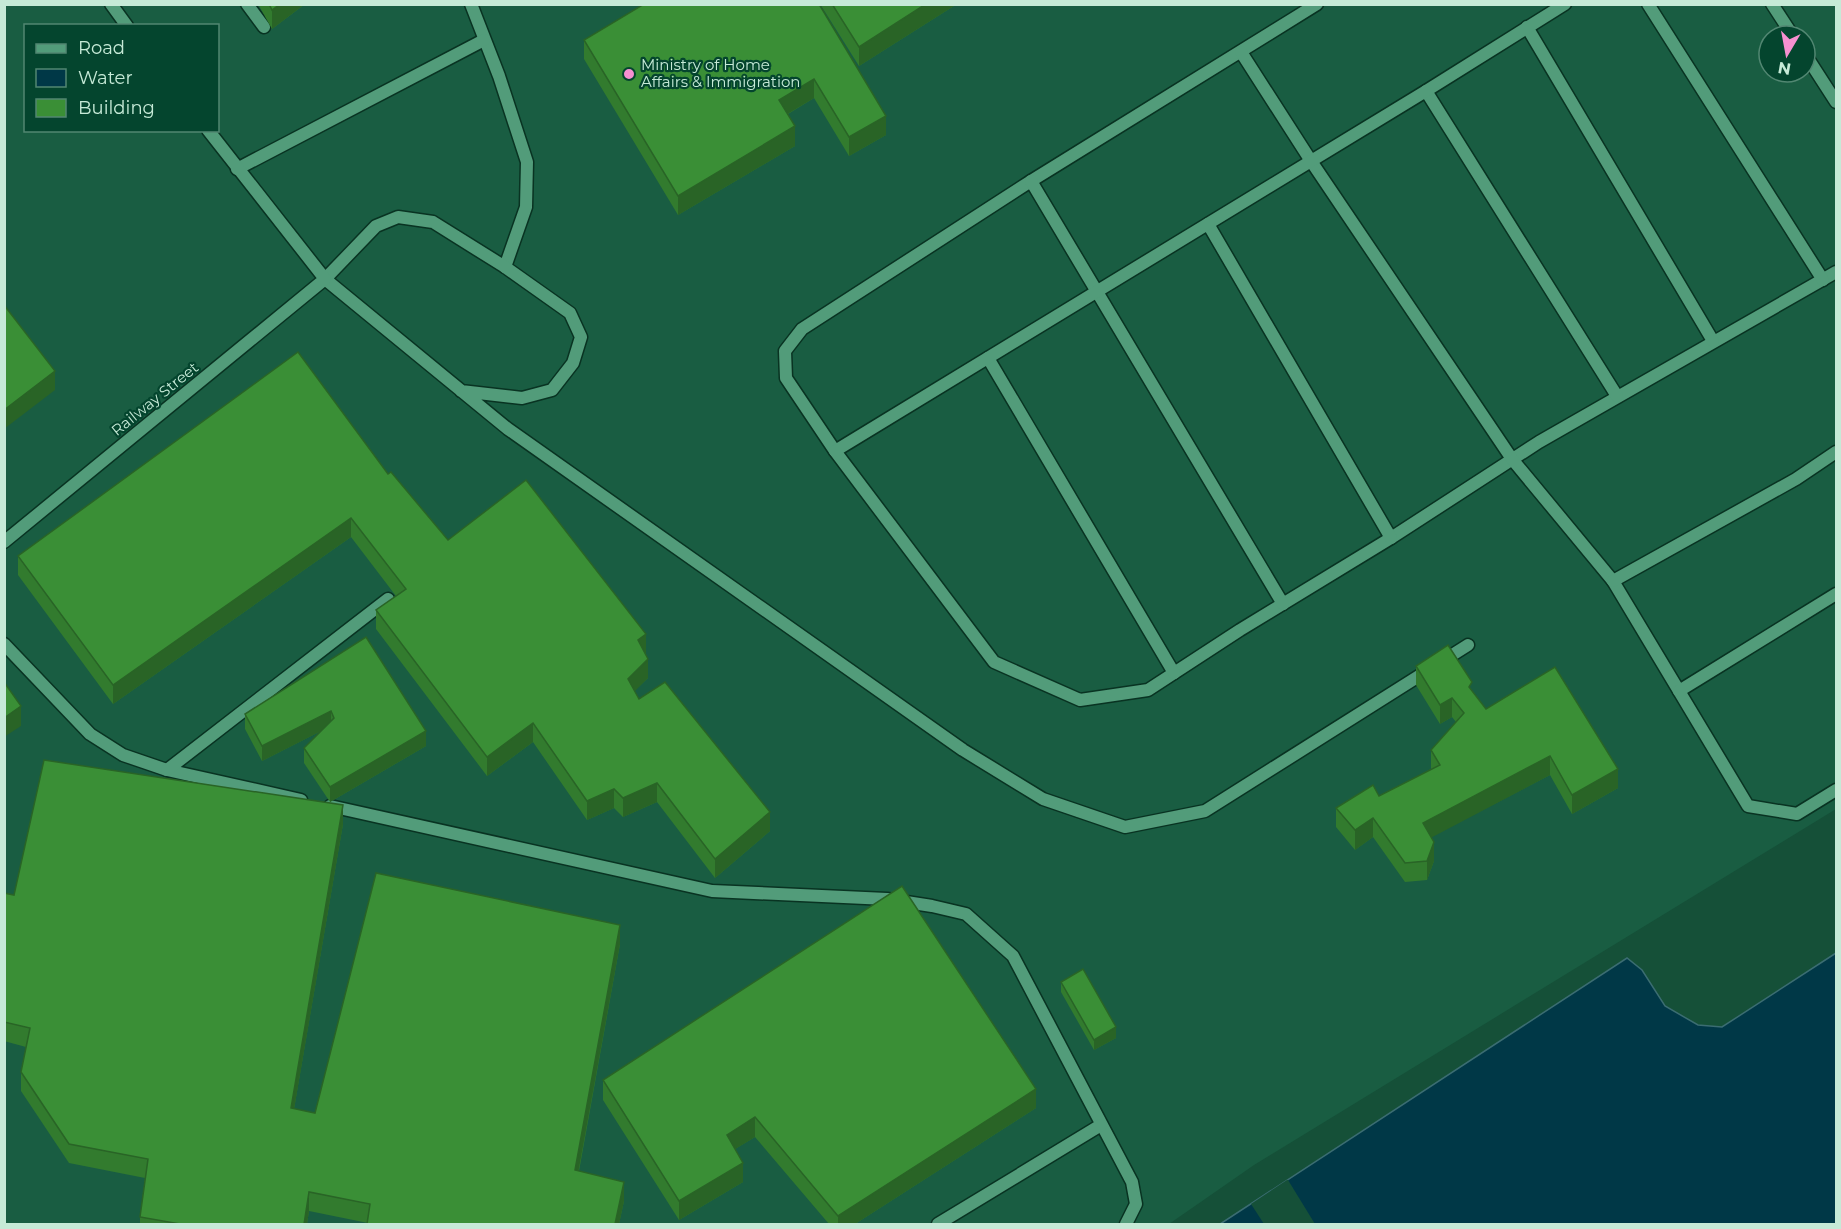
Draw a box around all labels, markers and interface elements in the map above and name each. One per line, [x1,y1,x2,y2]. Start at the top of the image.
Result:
legend [24,24,219,132]
north arrow [1757,24,1817,84]
text: Road [78,37,125,59]
place label: Ministry of Home Affairs & Immigration [641,55,801,91]
text: N [1776,58,1793,79]
text: Water [78,67,133,89]
marker: Ministry of Home Affairs & Immigration [622,67,636,81]
text: Building [78,97,155,119]
street label: Railway Street [107,358,202,440]

